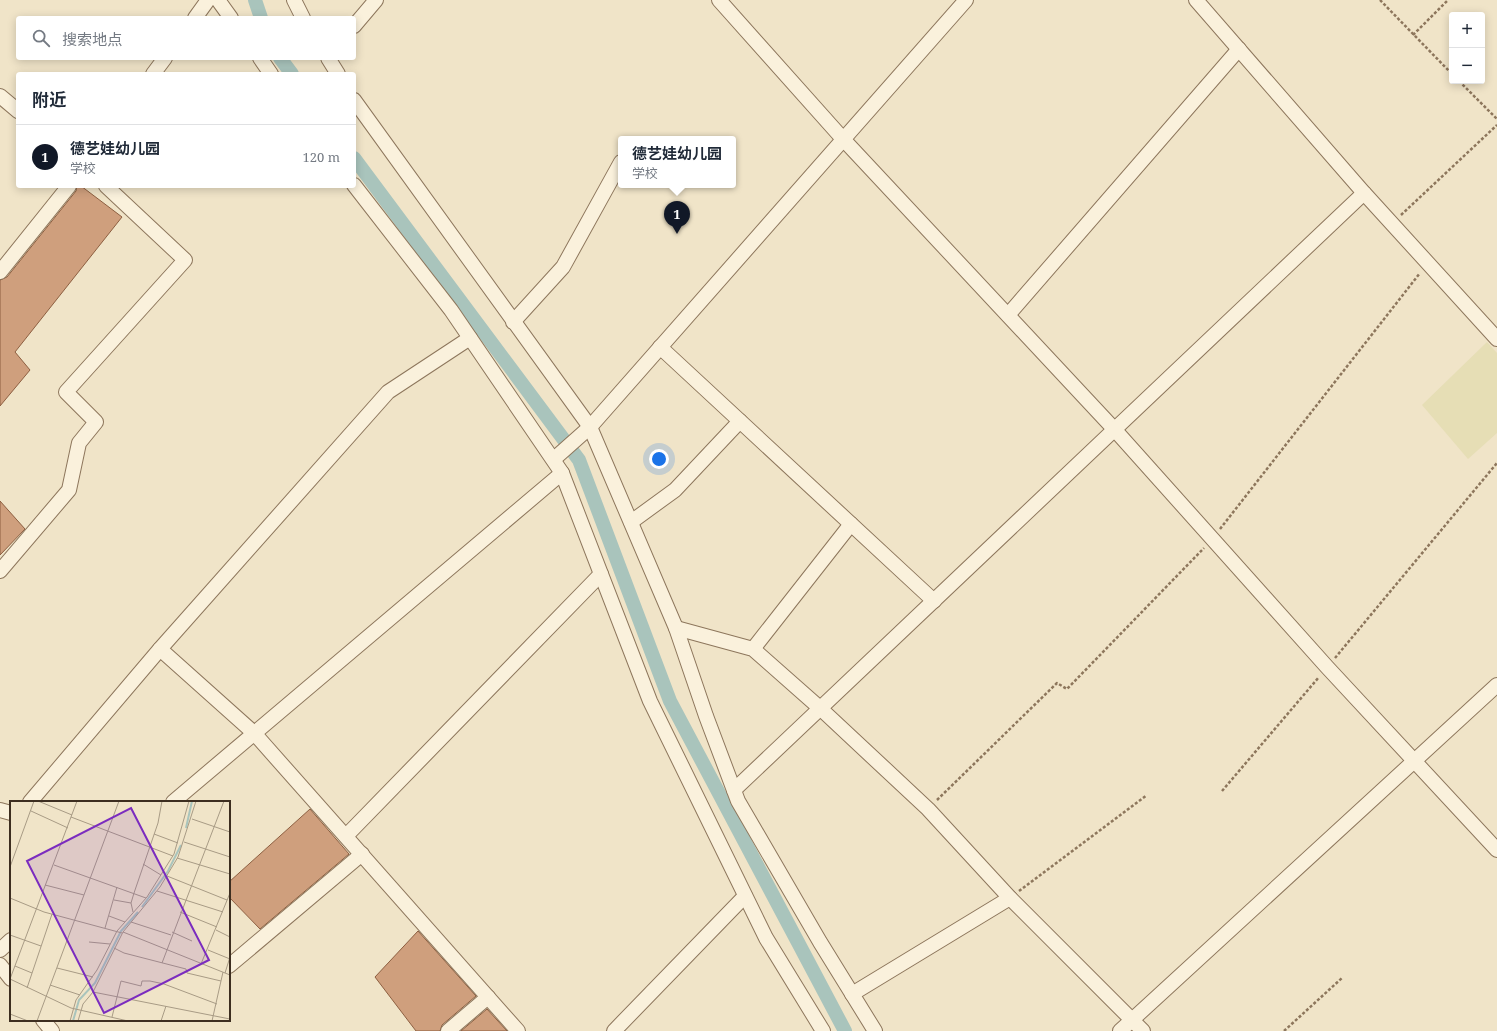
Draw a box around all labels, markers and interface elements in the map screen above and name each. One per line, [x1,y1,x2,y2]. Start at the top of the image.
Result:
map controls [1449,12,1485,84]
button: + [1449,12,1485,48]
search box [16,16,356,60]
icon: search [30,27,52,49]
text: 搜索地点 [62,29,122,49]
button: − [1449,48,1485,84]
text: 附近 [32,88,66,111]
popup [618,136,736,188]
text: 德艺娃幼儿园 [70,138,160,158]
text: 德艺娃幼儿园 [632,143,722,163]
text: 1 [41,148,49,166]
text: 120 m [303,148,340,166]
text: 学校 [70,159,96,177]
text: 学校 [632,164,658,182]
pin: 1 [664,201,690,234]
your location [649,449,669,469]
inset map [10,801,230,1021]

